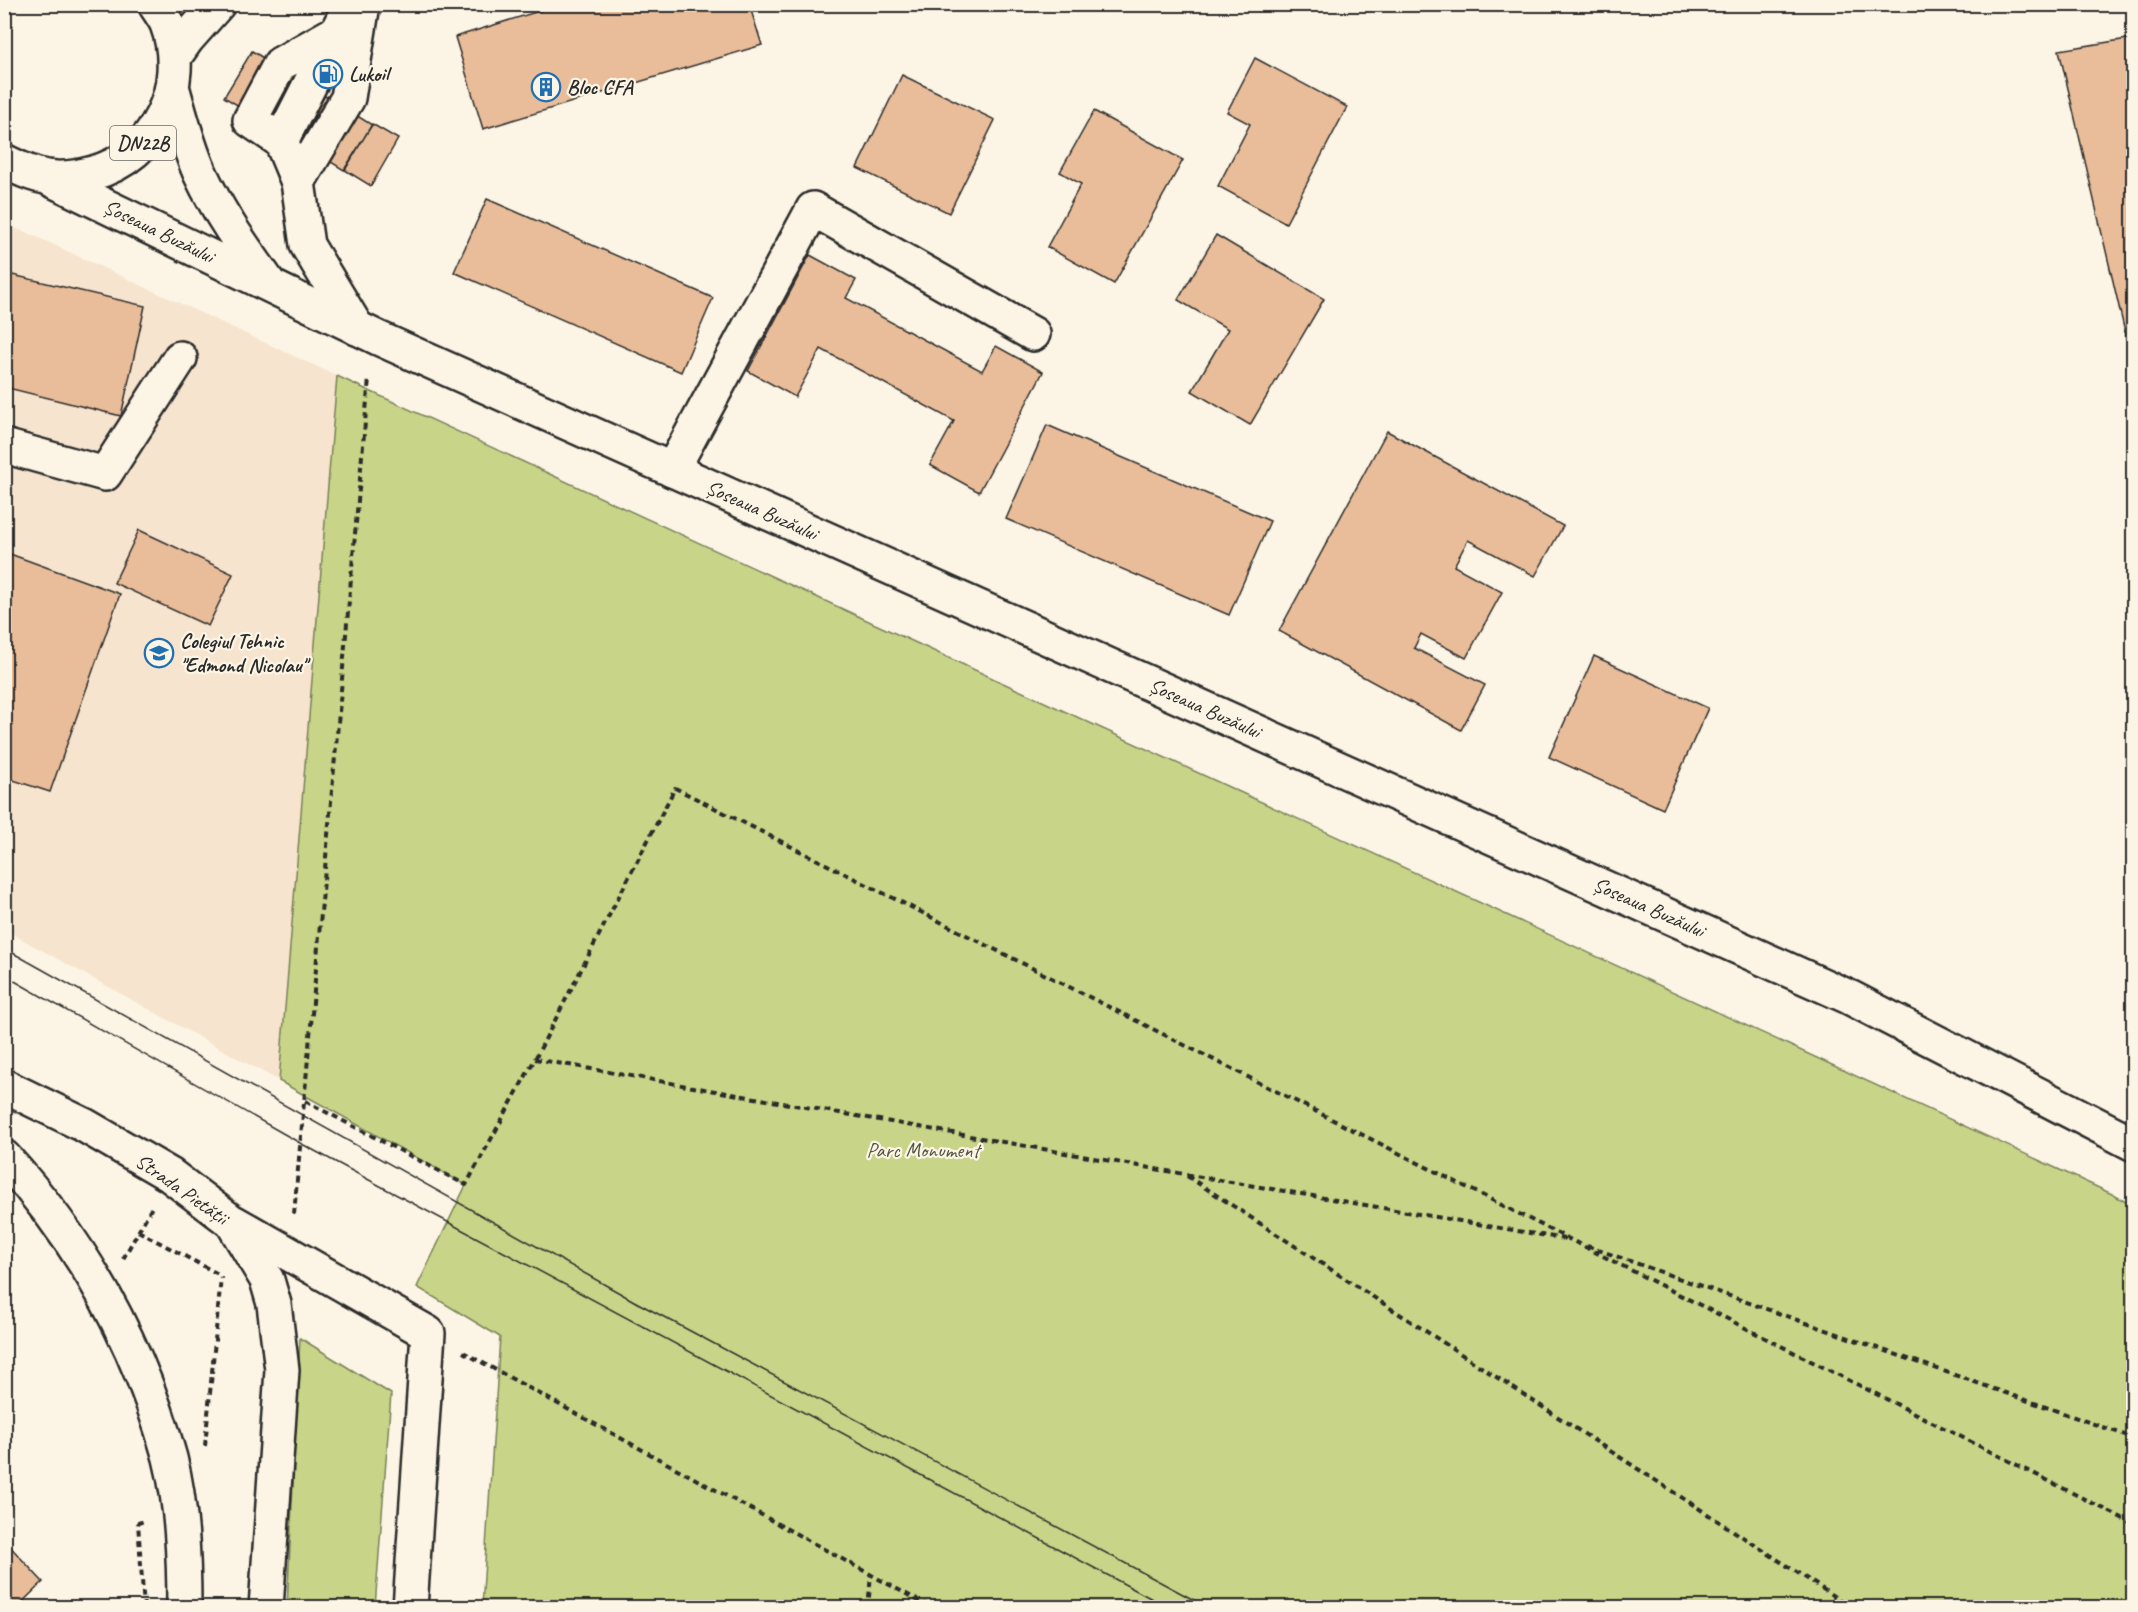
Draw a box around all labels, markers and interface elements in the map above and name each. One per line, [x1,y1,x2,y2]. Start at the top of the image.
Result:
fuel station icon: Lukoil [312,58,344,90]
place label: Lukoil [349,61,393,87]
building icon: Bloc CFA [530,71,562,103]
place label: Bloc CFA [567,74,634,100]
road number: DN22B [110,126,176,160]
street label: Șoseaua Buzăului [100,193,221,270]
street label: Șoseaua Buzăului [702,474,825,547]
place label: Colegiul Tehnic "Edmond Nicolau" [180,628,311,678]
school or university icon: Colegiul Tehnic "Edmond Nicolau" [143,637,175,669]
street label: Șoseaua Buzăului [1145,672,1268,745]
street label: Șoseaua Buzăului [1589,871,1712,944]
park label: Parc Monument [867,1137,982,1163]
street label: Strada Pietății [131,1148,236,1232]

